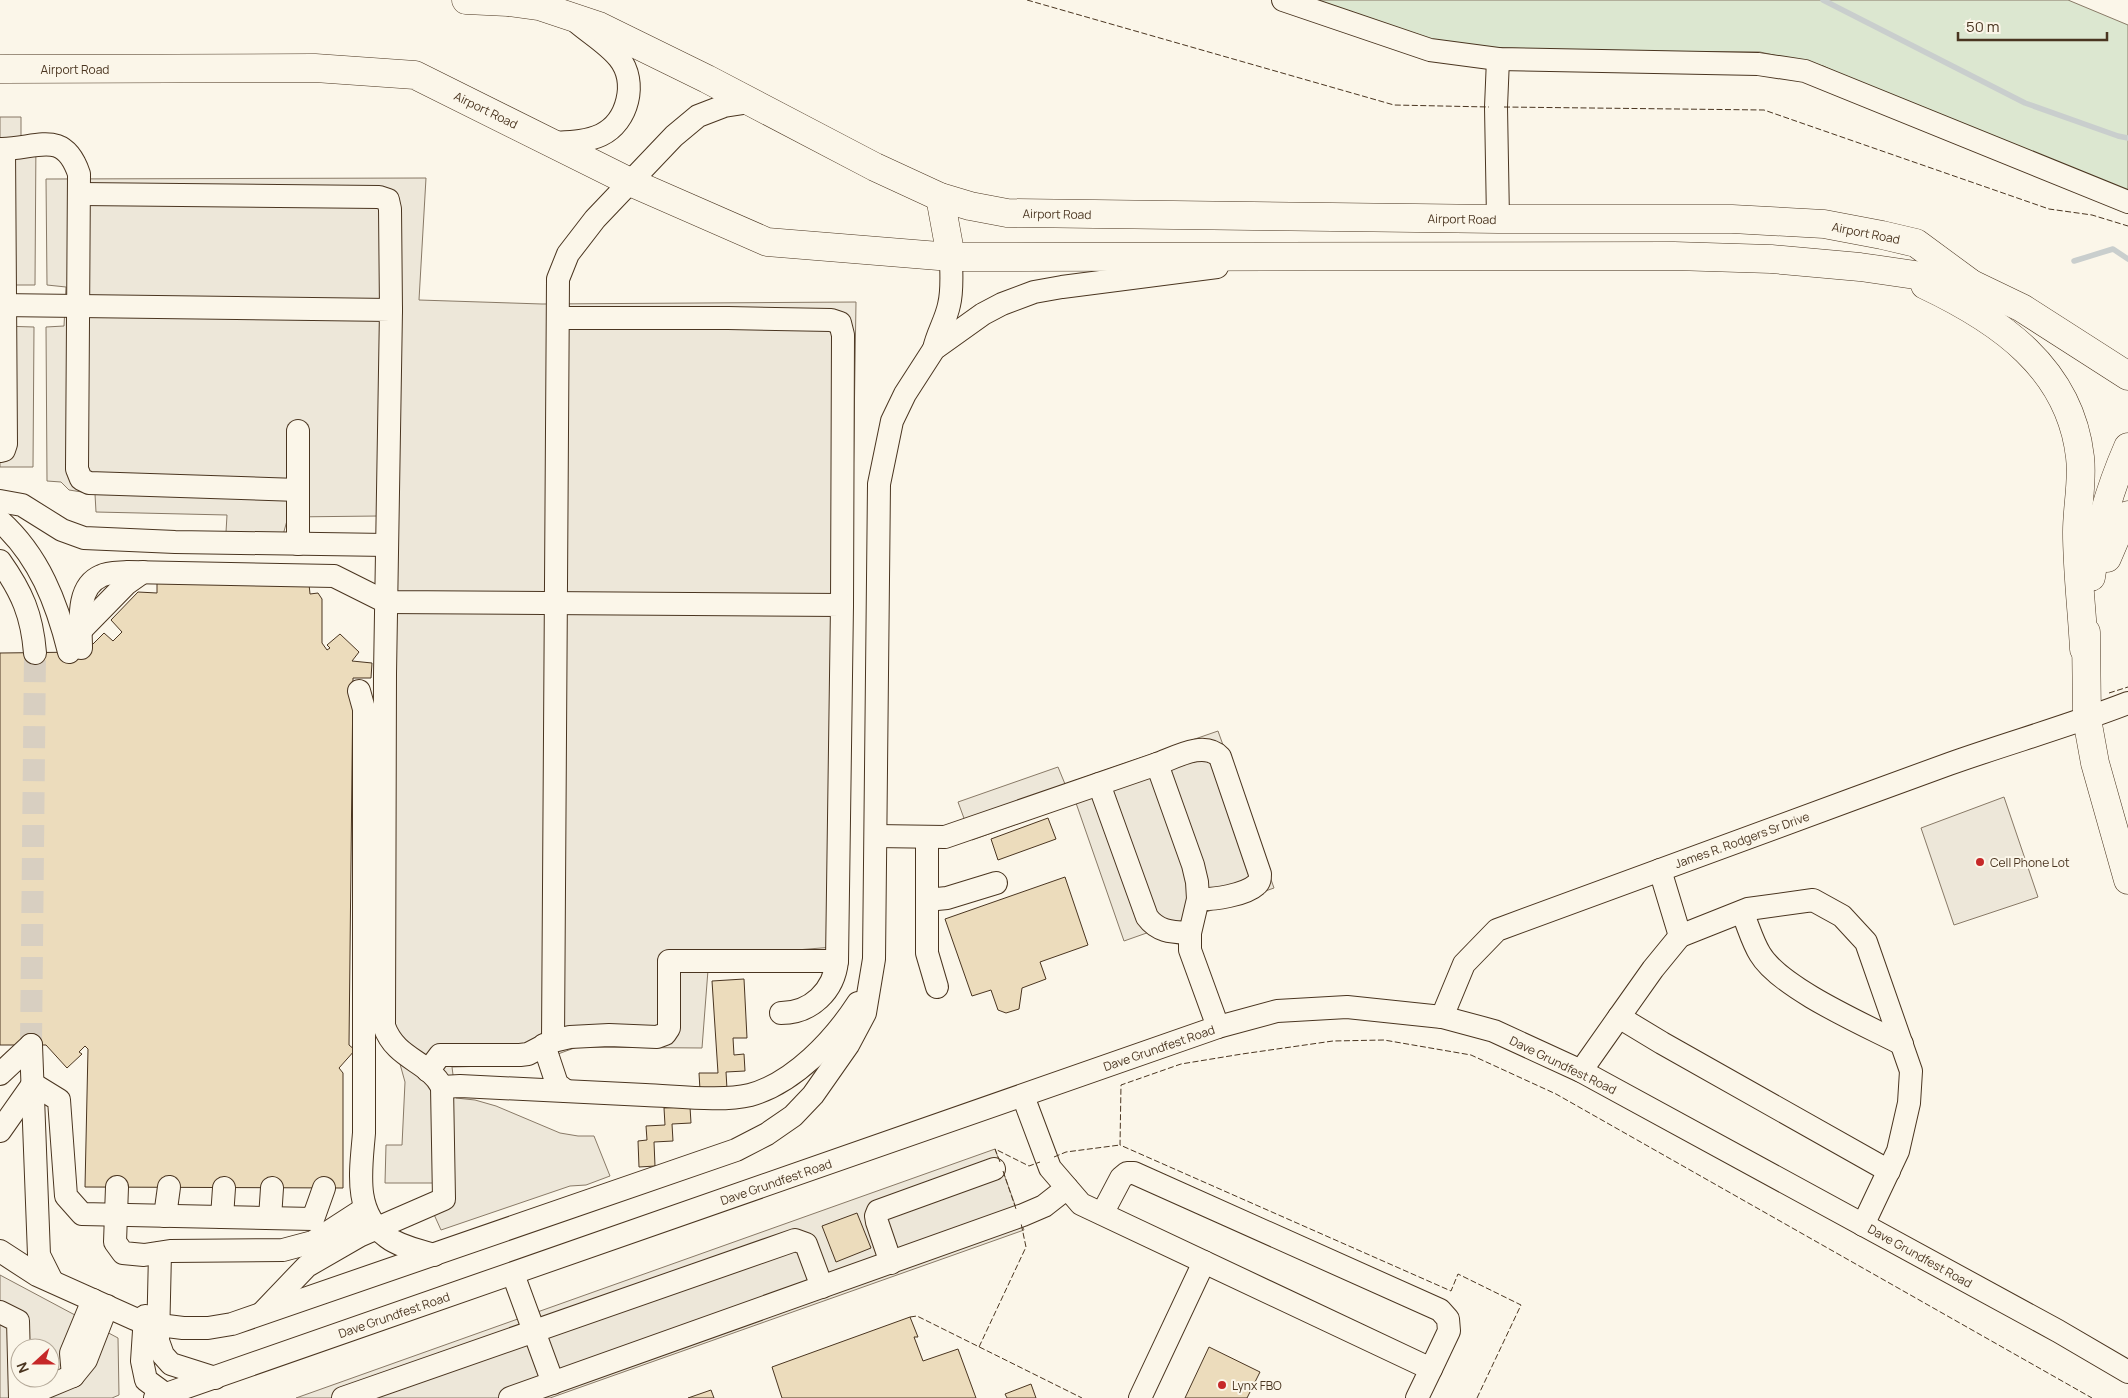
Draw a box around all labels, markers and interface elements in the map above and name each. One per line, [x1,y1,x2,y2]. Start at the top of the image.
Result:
scale bar [1958,10,2107,42]
text: 50 m [1966,16,2000,37]
street label: Airport Road [41,61,109,78]
street label: Airport Road [451,87,521,133]
street label: Airport Road [1022,205,1092,223]
street label: Airport Road [1427,210,1497,228]
street label: Airport Road [1831,218,1901,248]
street label: James R. Rodgers Sr Drive [1672,808,1812,872]
place label: Cell Phone Lot [1990,854,2070,871]
marker: Cell Phone Lot [1974,856,1986,868]
street label: Dave Grundfest Road [1101,1021,1217,1075]
street label: Dave Grundfest Road [1507,1032,1619,1098]
street label: Dave Grundfest Road [718,1155,834,1209]
street label: Dave Grundfest Road [1865,1220,1975,1292]
street label: Dave Grundfest Road [336,1288,452,1342]
north arrow [10,1338,60,1388]
text: N [12,1360,33,1376]
place label: Lynx FBO [1232,1377,1282,1394]
marker: Lynx FBO [1216,1379,1228,1391]

